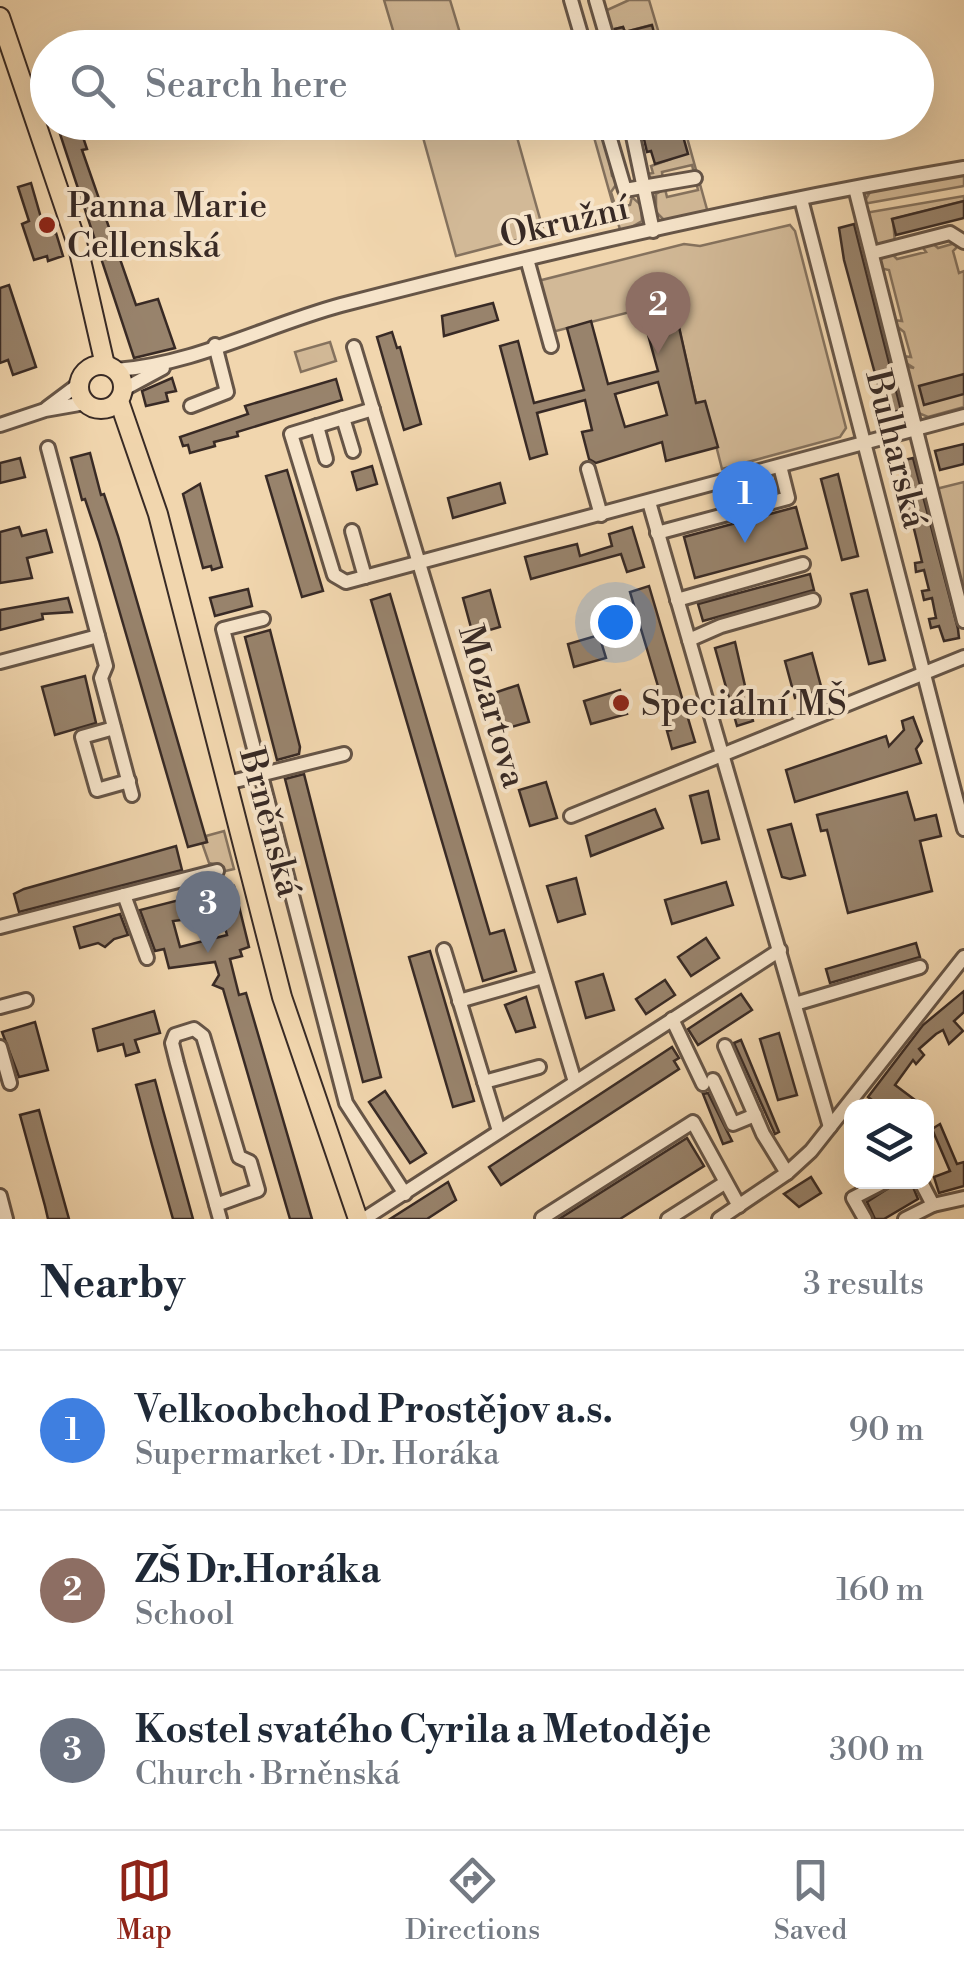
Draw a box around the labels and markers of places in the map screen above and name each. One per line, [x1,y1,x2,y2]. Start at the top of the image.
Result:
place label: Panna Marie Cellenská [67,185,267,268]
marker: Panna Marie Cellenská [36,214,58,236]
pin: 2 [626,272,690,354]
pin: 1 [712,460,778,543]
place label: Speciální MŠ [641,681,847,726]
marker: Speciální MŠ [610,692,632,714]
pin: 3 [176,870,240,953]

